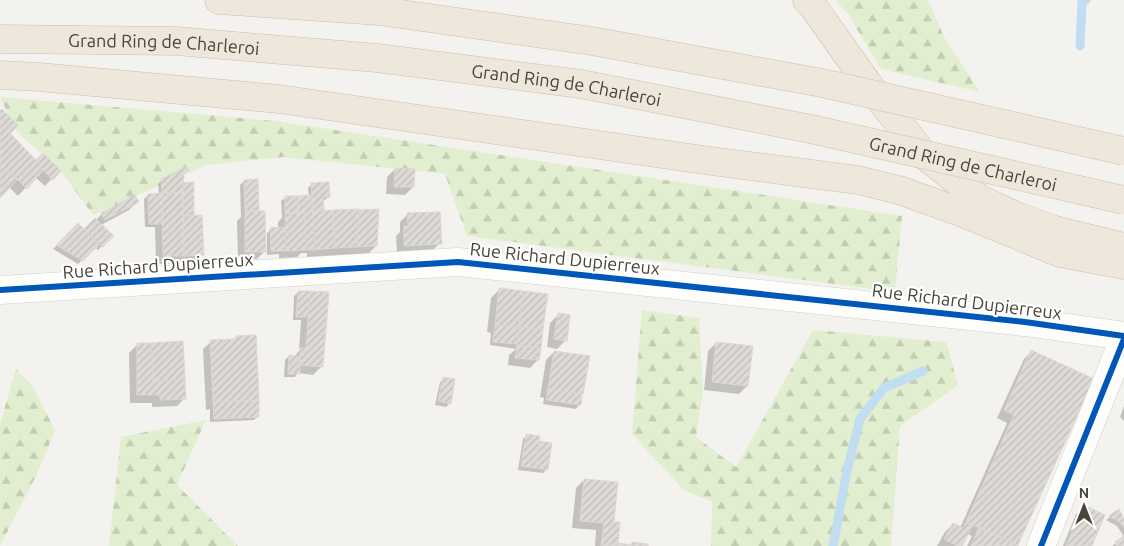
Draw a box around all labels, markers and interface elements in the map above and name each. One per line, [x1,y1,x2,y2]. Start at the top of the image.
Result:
street label: Grand Ring de Charleroi [68,30,260,58]
street label: Grand Ring de Charleroi [470,60,663,109]
street label: Grand Ring de Charleroi [867,133,1059,194]
street label: Rue Richard Dupierreux [469,238,661,278]
street label: Rue Richard Dupierreux [62,248,254,282]
street label: Rue Richard Dupierreux [871,279,1063,323]
north arrow [1059,481,1109,531]
text: N [1079,485,1089,501]

